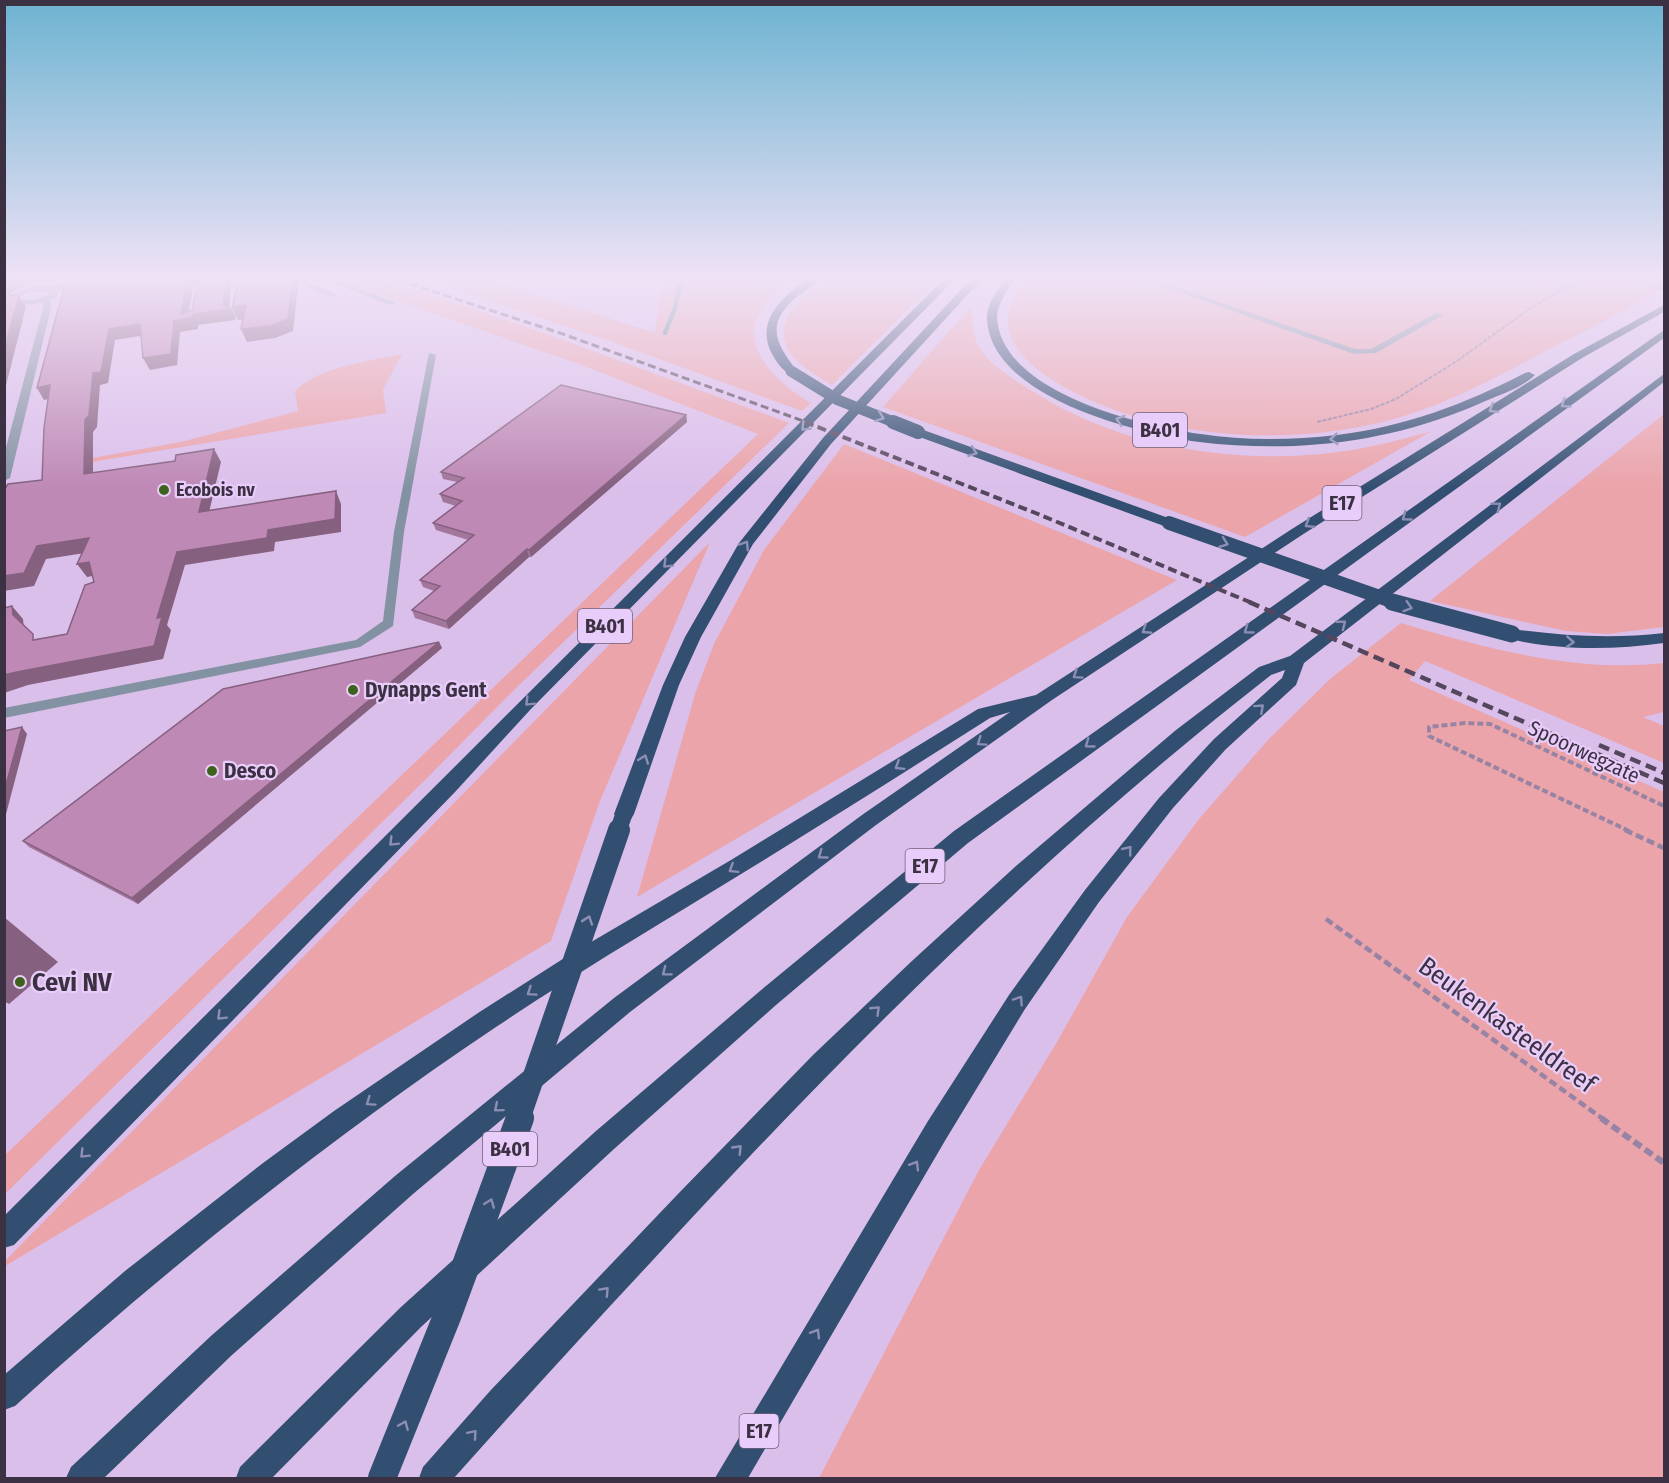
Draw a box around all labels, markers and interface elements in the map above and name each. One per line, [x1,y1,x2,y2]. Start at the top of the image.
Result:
one-way arrow [1561,397,1572,408]
one-way arrow [1488,402,1499,413]
one-way arrow [873,410,884,422]
road number: B401 [1133,413,1187,447]
one-way arrow [1115,415,1126,427]
one-way arrow [802,419,813,430]
one-way arrow [1329,432,1338,445]
one-way arrow [967,445,978,457]
place label: Ecobois nv [176,479,255,501]
marker: Ecobois nv [157,483,171,497]
road number: E17 [1322,486,1362,520]
one-way arrow [1490,502,1501,513]
one-way arrow [1402,509,1413,520]
one-way arrow [1305,516,1316,527]
one-way arrow [1218,535,1229,548]
one-way arrow [737,541,748,552]
one-way arrow [664,557,675,568]
one-way arrow [1402,600,1413,612]
road number: B401 [578,609,632,643]
one-way arrow [1335,621,1346,632]
one-way arrow [1142,623,1153,634]
one-way arrow [1243,623,1254,634]
one-way arrow [1565,635,1574,648]
one-way arrow [1073,668,1084,679]
place label: Dynapps Gent [365,677,487,703]
marker: Dynapps Gent [346,683,360,697]
one-way arrow [525,694,536,705]
one-way arrow [1254,704,1264,715]
street label: Spoorwegzate [1524,715,1644,789]
one-way arrow [976,735,987,746]
one-way arrow [1085,737,1096,748]
one-way arrow [637,754,649,765]
place label: Desco [224,758,276,784]
one-way arrow [895,759,905,771]
marker: Desco [205,764,219,778]
one-way arrow [390,835,400,846]
one-way arrow [1121,846,1132,857]
one-way arrow [817,847,828,858]
road number: E17 [906,849,944,883]
one-way arrow [729,861,739,873]
one-way arrow [581,915,593,926]
street label: Beukenkasteeldreef [1413,950,1603,1101]
one-way arrow [662,965,673,976]
place label: Cevi NV [32,967,112,998]
marker: Cevi NV [13,975,27,989]
one-way arrow [526,985,537,996]
one-way arrow [1012,995,1023,1006]
one-way arrow [868,1007,879,1018]
one-way arrow [218,1008,229,1019]
one-way arrow [365,1095,376,1106]
one-way arrow [494,1100,505,1111]
road number: B401 [483,1132,537,1166]
one-way arrow [731,1145,742,1156]
one-way arrow [80,1148,91,1158]
one-way arrow [908,1161,920,1171]
one-way arrow [483,1199,495,1210]
one-way arrow [597,1287,608,1298]
one-way arrow [808,1329,820,1339]
road number: E17 [740,1414,778,1448]
one-way arrow [397,1420,409,1431]
one-way arrow [466,1431,477,1441]

